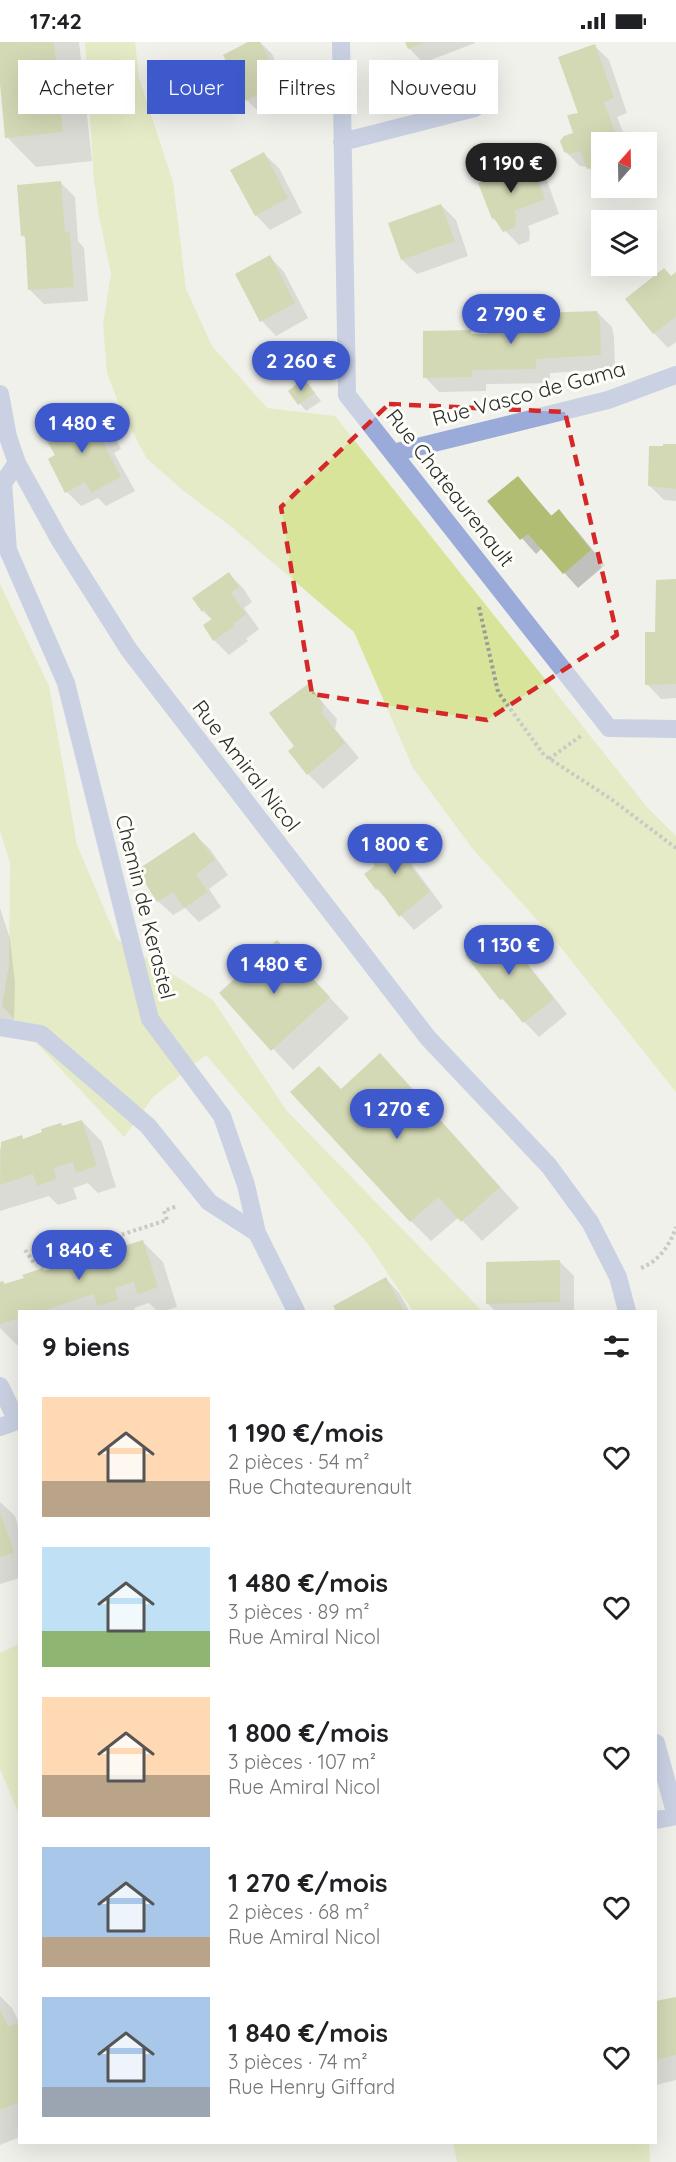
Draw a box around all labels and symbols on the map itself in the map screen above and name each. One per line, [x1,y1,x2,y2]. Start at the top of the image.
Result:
north arrow [591,132,657,198]
pin: 1 190 € [456,143,566,194]
pin: 2 790 € [456,294,566,345]
pin: 2 260 € [246,341,356,392]
street label: Rue Vasco de Gama [429,355,628,431]
pin: 1 480 € [27,403,137,454]
street label: Rue Chateaurenault [381,403,521,572]
street label: Rue Amiral Nicol [187,694,306,836]
street label: Chemin de Kerastel [110,812,181,1002]
pin: 1 800 € [340,824,450,875]
pin: 1 130 € [454,925,564,976]
pin: 1 480 € [219,944,329,995]
pin: 1 270 € [342,1089,452,1140]
pin: 1 840 € [24,1230,134,1281]

